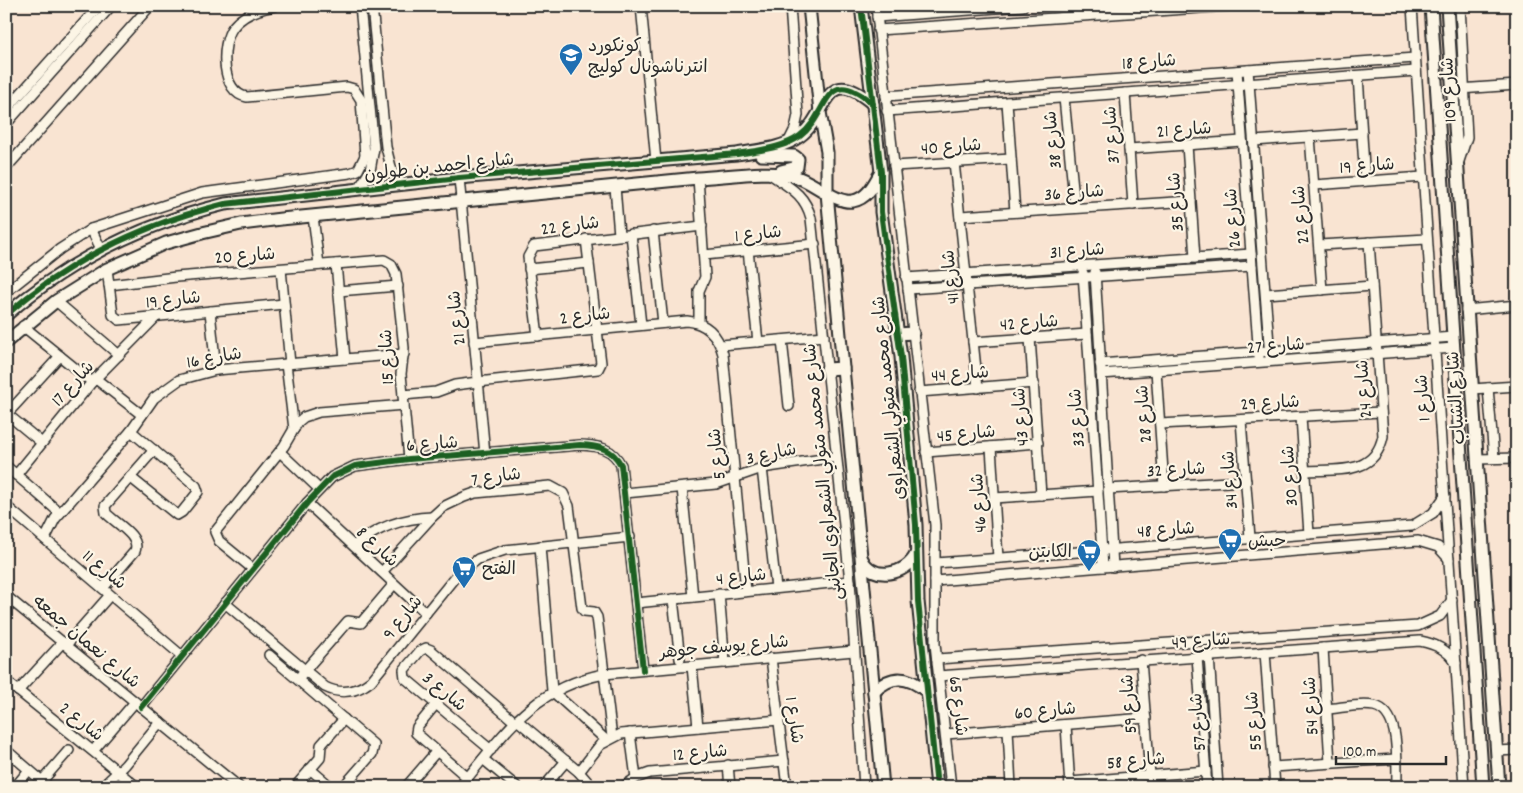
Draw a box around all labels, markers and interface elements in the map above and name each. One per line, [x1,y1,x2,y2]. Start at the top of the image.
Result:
place label: كونكورد انترناشونال كوليج [588,35,708,81]
school or university icon: كونكورد انترناشونال كوليج [558,42,584,76]
street label: شارع 18 [1121,49,1177,78]
street label: شارع 109 [1436,57,1465,123]
street label: شارع 37 [1099,105,1128,165]
street label: شارع 38 [1039,109,1070,170]
street label: شارع 21 [1156,117,1212,146]
street label: شارع 40 [920,134,982,163]
street label: شارع احمد بن طولون [363,148,515,189]
street label: شارع 19 [1339,153,1396,182]
street label: شارع 35 [1163,171,1192,232]
street label: شارع 36 [1043,180,1105,209]
street label: شارع 22 [1287,184,1318,245]
street label: شارع 26 [1220,187,1249,249]
street label: شارع 22 [540,211,601,243]
street label: شارع 1 [734,221,783,250]
street label: شارع 31 [1049,238,1105,267]
street label: شارع 20 [214,243,276,272]
street label: شارع 41 [937,248,968,305]
street label: شارع 19 [144,286,202,317]
street label: شارع 21 [443,289,474,346]
street label: شارع محمد متولي الشعراوى [867,294,915,501]
street label: شارع 2 [559,302,612,333]
street label: شارع 42 [999,310,1059,339]
street label: شارع 15 [375,329,402,385]
street label: شارع 27 [1246,333,1306,362]
street label: شارع 16 [185,342,244,377]
street label: شارع محمد متولي الشعراوى الجانبى [799,342,851,601]
street label: شارع الشباب [1442,350,1473,445]
street label: شارع 17 [47,356,101,413]
street label: شارع 24 [1351,359,1380,419]
street label: شارع 44 [930,361,990,390]
street label: شارع 1 [1410,373,1439,422]
street label: شارع 28 [1131,384,1160,444]
street label: شارع 43 [1008,387,1037,447]
street label: شارع 33 [1064,387,1093,448]
street label: شارع 29 [1240,390,1300,419]
street label: شارع 45 [936,420,997,451]
street label: شارع 5 [703,427,734,481]
street label: شارع 6 [405,431,459,460]
street label: شارع 3 [744,438,799,473]
street label: شارع 30 [1277,445,1306,507]
street label: شارع 34 [1217,450,1246,510]
street label: شارع 32 [1146,457,1206,486]
street label: شارع 7 [470,463,523,494]
street label: شارع 46 [966,472,995,533]
street label: شارع 48 [1136,517,1196,546]
street label: شارع 8 [349,522,403,574]
supermarket icon: حبش [1217,527,1243,561]
place label: حبش [1248,530,1286,555]
supermarket icon: الكابتن [1076,538,1102,572]
place label: الكابتن [1028,541,1072,566]
street label: شارع 11 [76,545,131,597]
supermarket icon: الفتح [451,555,477,589]
place label: الفتح [482,558,516,583]
street label: شارع 4 [715,563,768,594]
street label: شارع نعمان جمعه [26,590,145,696]
street label: شارع 9 [378,591,430,646]
street label: شارع 49 [1171,628,1231,657]
street label: شارع يوسف جوهر [657,630,790,667]
street label: شارع 3 [416,667,471,719]
street label: شارع 59 [1116,673,1145,734]
street label: شارع 65 [940,675,973,738]
street label: شارع 54 [1298,676,1327,736]
street label: شارع 55 [1241,690,1270,751]
street label: شارع 57 [1185,692,1214,752]
street label: شارع 1 [777,695,808,745]
street label: شارع 2 [53,697,108,749]
street label: شارع 60 [1013,697,1077,728]
scale bar [1336,733,1446,765]
street label: شارع 12 [672,740,729,769]
text: 100 m [1343,742,1376,764]
street label: شارع 58 [1106,747,1167,777]

